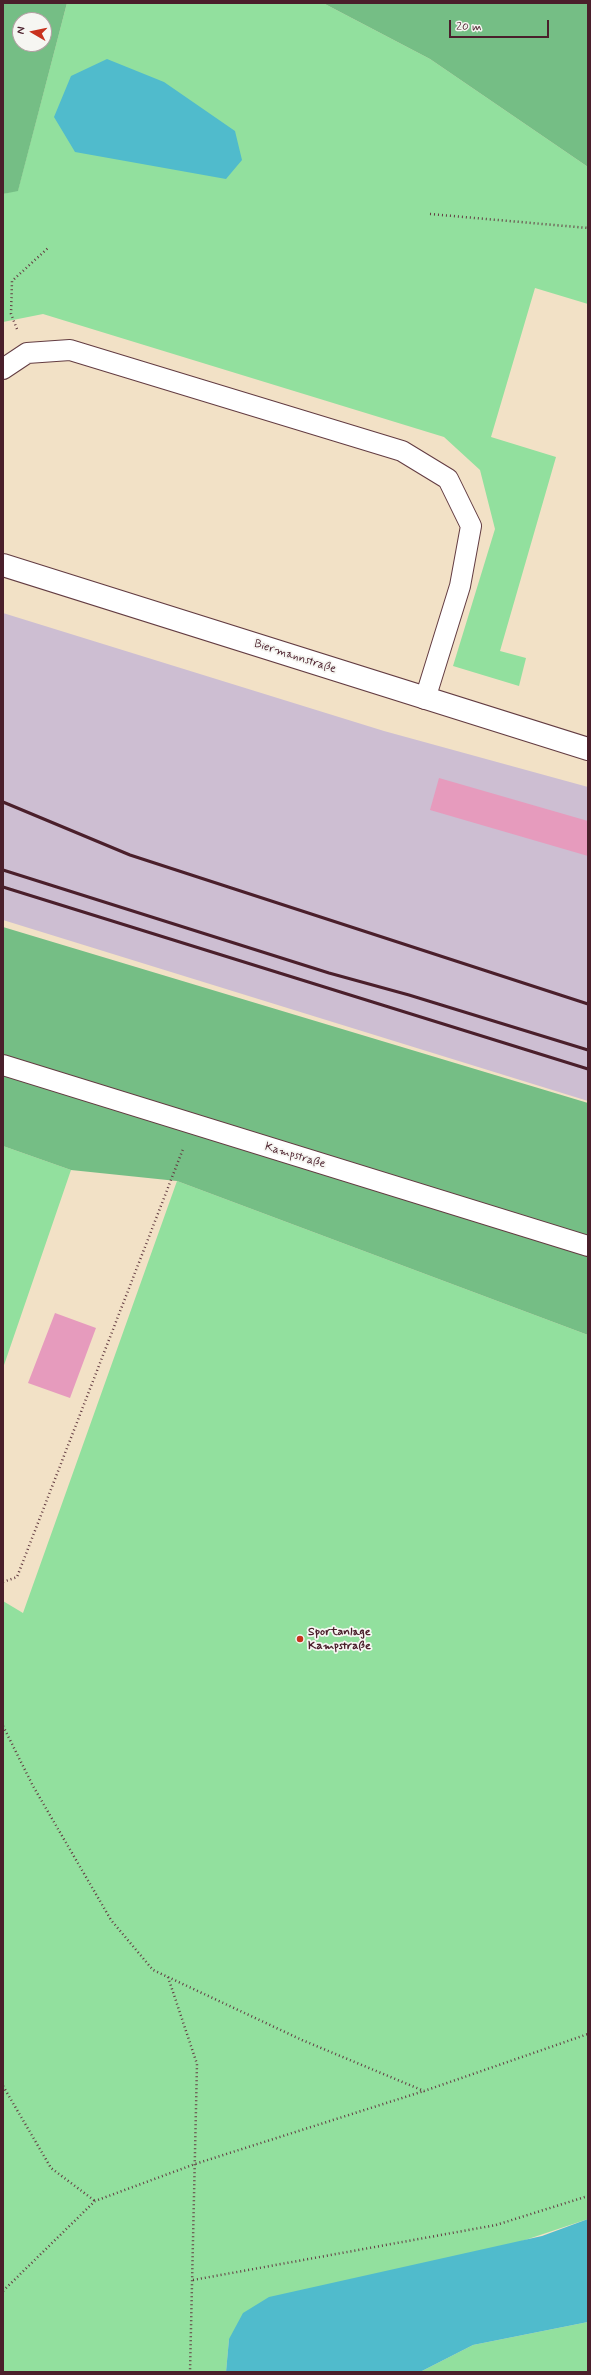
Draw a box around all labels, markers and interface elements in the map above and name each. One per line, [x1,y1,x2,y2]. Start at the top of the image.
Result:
north arrow [12,12,52,52]
scale bar [451,12,551,38]
text: 20 m [456,19,482,35]
text: N [14,26,29,35]
street label: Biermannstraße [252,637,338,677]
street label: Kampstraße [263,1140,327,1172]
place label: Sportanlage Kampstraße [308,1625,371,1653]
marker: Sportanlage Kampstraße [295,1634,305,1644]

